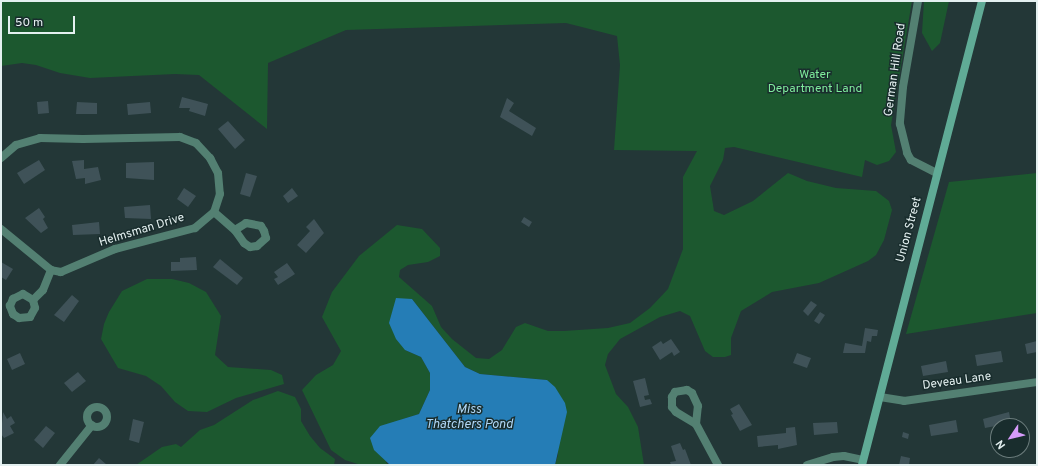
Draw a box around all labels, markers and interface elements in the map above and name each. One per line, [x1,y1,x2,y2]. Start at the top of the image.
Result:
scale bar [10,8,77,34]
text: 50 m [15,15,43,31]
street label: German Hill Road [882,22,910,118]
park label: Water Department Land [768,69,862,97]
street label: Union Street [894,196,926,264]
street label: Helmsman Drive [98,211,186,251]
street label: Deveau Lane [922,370,992,394]
water label: Miss Thatchers Pond [425,403,513,434]
north arrow [990,418,1030,458]
text: N [993,437,1009,452]

